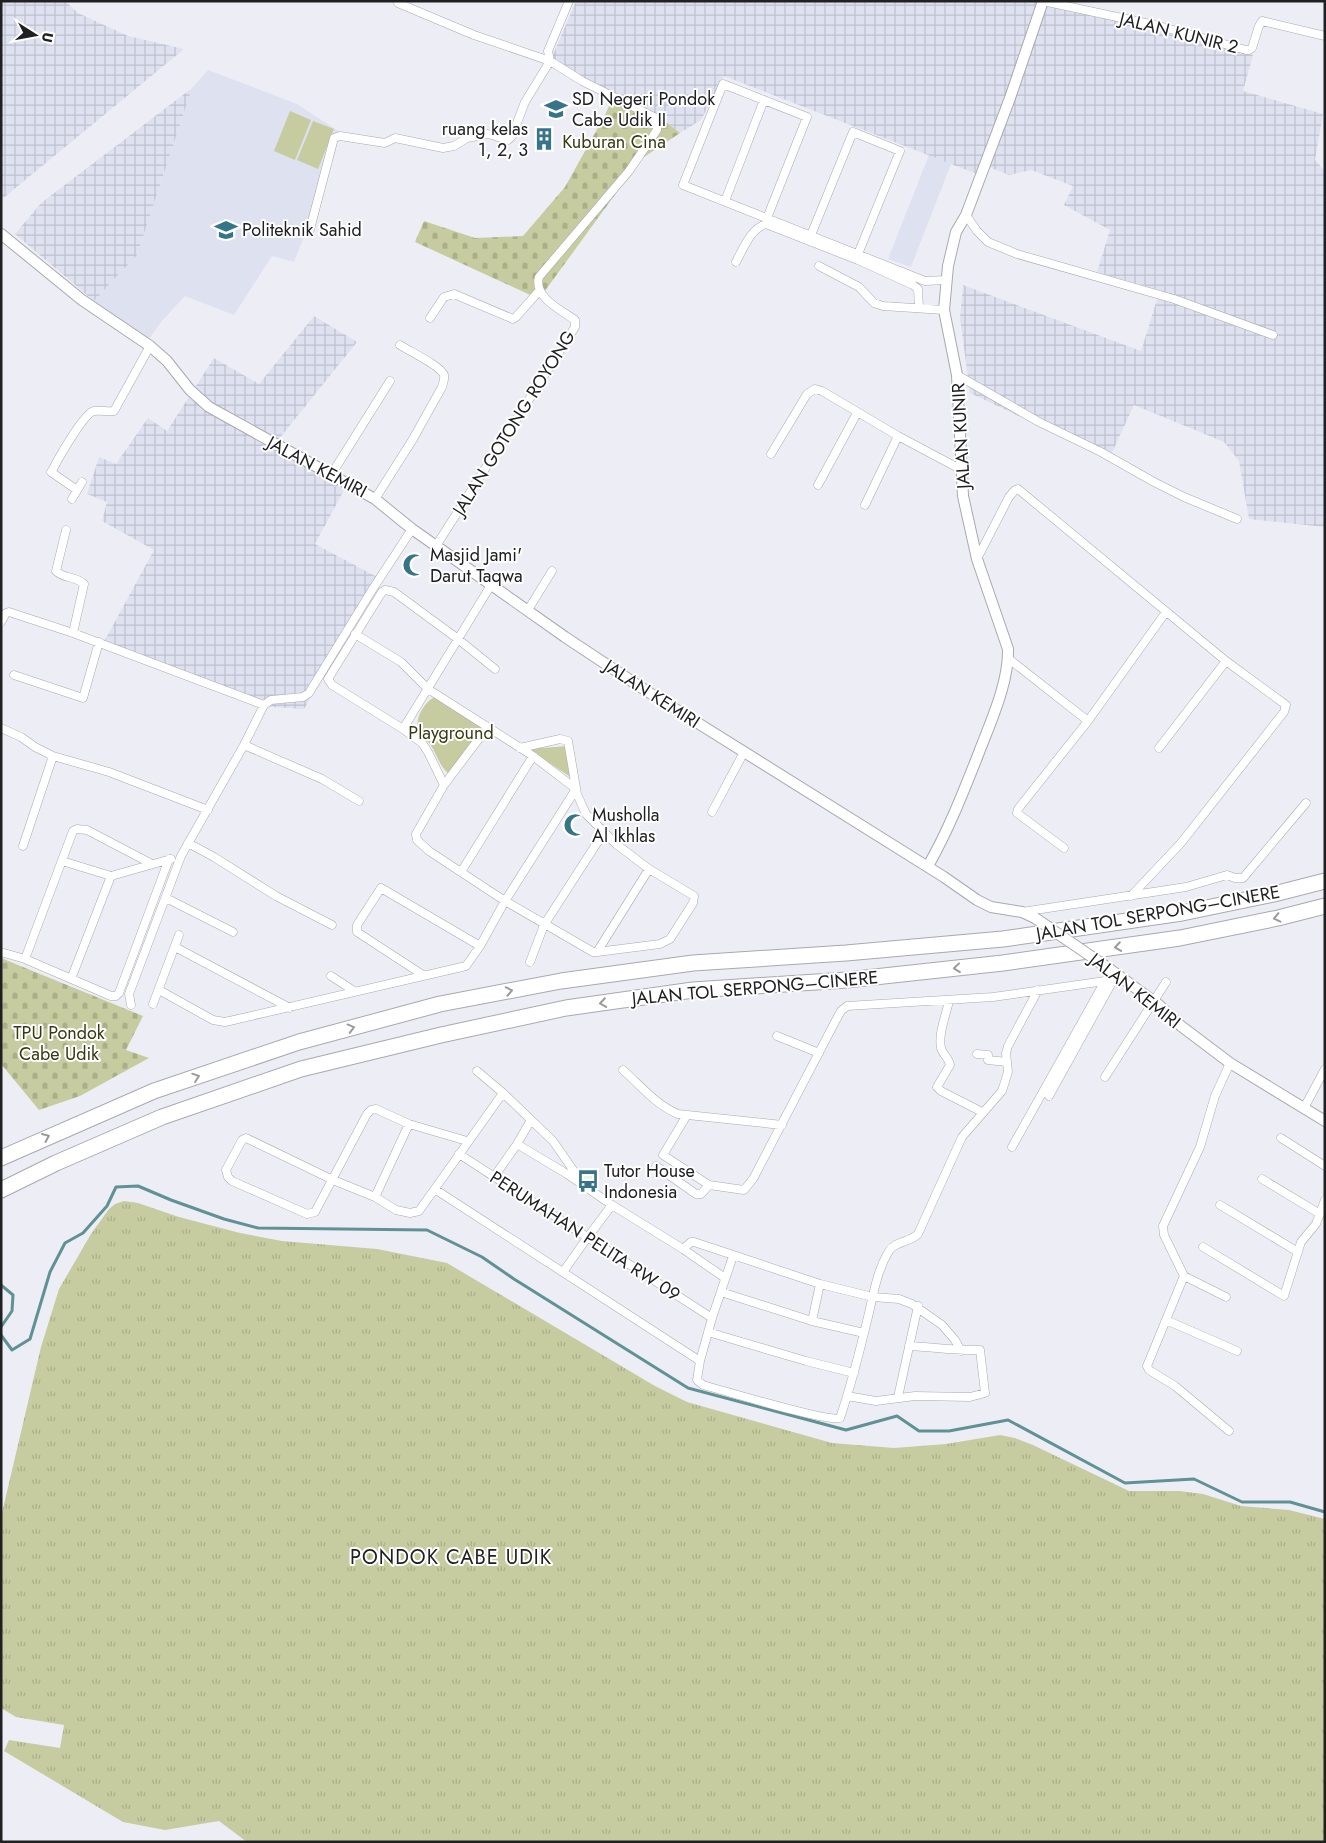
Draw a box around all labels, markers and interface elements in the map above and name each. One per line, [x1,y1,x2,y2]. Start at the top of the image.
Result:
street label: JALAN KUNIR 2 [1115,5,1241,60]
north arrow [10,10,60,60]
text: U [37,31,59,44]
place label: SD Negeri Pondok Cabe Udik II [572,86,715,133]
school or university icon: SD Negeri Pondok Cabe Udik II [543,96,569,122]
place label: ruang kelas 1, 2, 3 [442,116,528,163]
building icon: ruang kelas 1, 2, 3 [531,126,557,152]
park label: Kuburan Cina [562,129,666,155]
school or university icon: Politeknik Sahid [213,217,239,243]
place label: Politeknik Sahid [242,217,362,243]
street label: JALAN GOTONG ROYONG [445,325,582,522]
street label: JALAN KUNIR [945,382,977,492]
street label: JALAN KEMIRI [261,429,371,504]
place label: Masjid Jami' Darut Taqwa [430,542,523,589]
mosque icon: Masjid Jami' Darut Taqwa [401,552,427,578]
street label: JALAN KEMIRI [597,652,705,735]
park label: Playground [408,720,494,746]
place label: Musholla Al Ikhlas [592,802,660,849]
mosque icon: Musholla Al Ikhlas [562,812,588,838]
street label: JALAN TOL SERPONG–CINERE [1032,879,1282,948]
one-way arrow [1273,912,1282,923]
one-way arrow [1113,941,1121,952]
street label: JALAN KEMIRI [1082,946,1186,1035]
one-way arrow [952,962,960,973]
street label: JALAN TOL SERPONG–CINERE [629,964,879,1012]
one-way arrow [505,987,514,997]
one-way arrow [599,997,607,1008]
park label: TPU Pondok Cabe Udik [13,1020,105,1067]
one-way arrow [347,1023,356,1034]
one-way arrow [192,1073,200,1083]
one-way arrow [41,1133,50,1144]
place label: Tutor House Indonesia [604,1158,695,1205]
street label: PERUMAHAN PELITA RW 09 [485,1165,685,1307]
bus stop icon: Tutor House Indonesia [575,1168,601,1194]
district label: PONDOK CABE UDIK [350,1543,552,1572]

